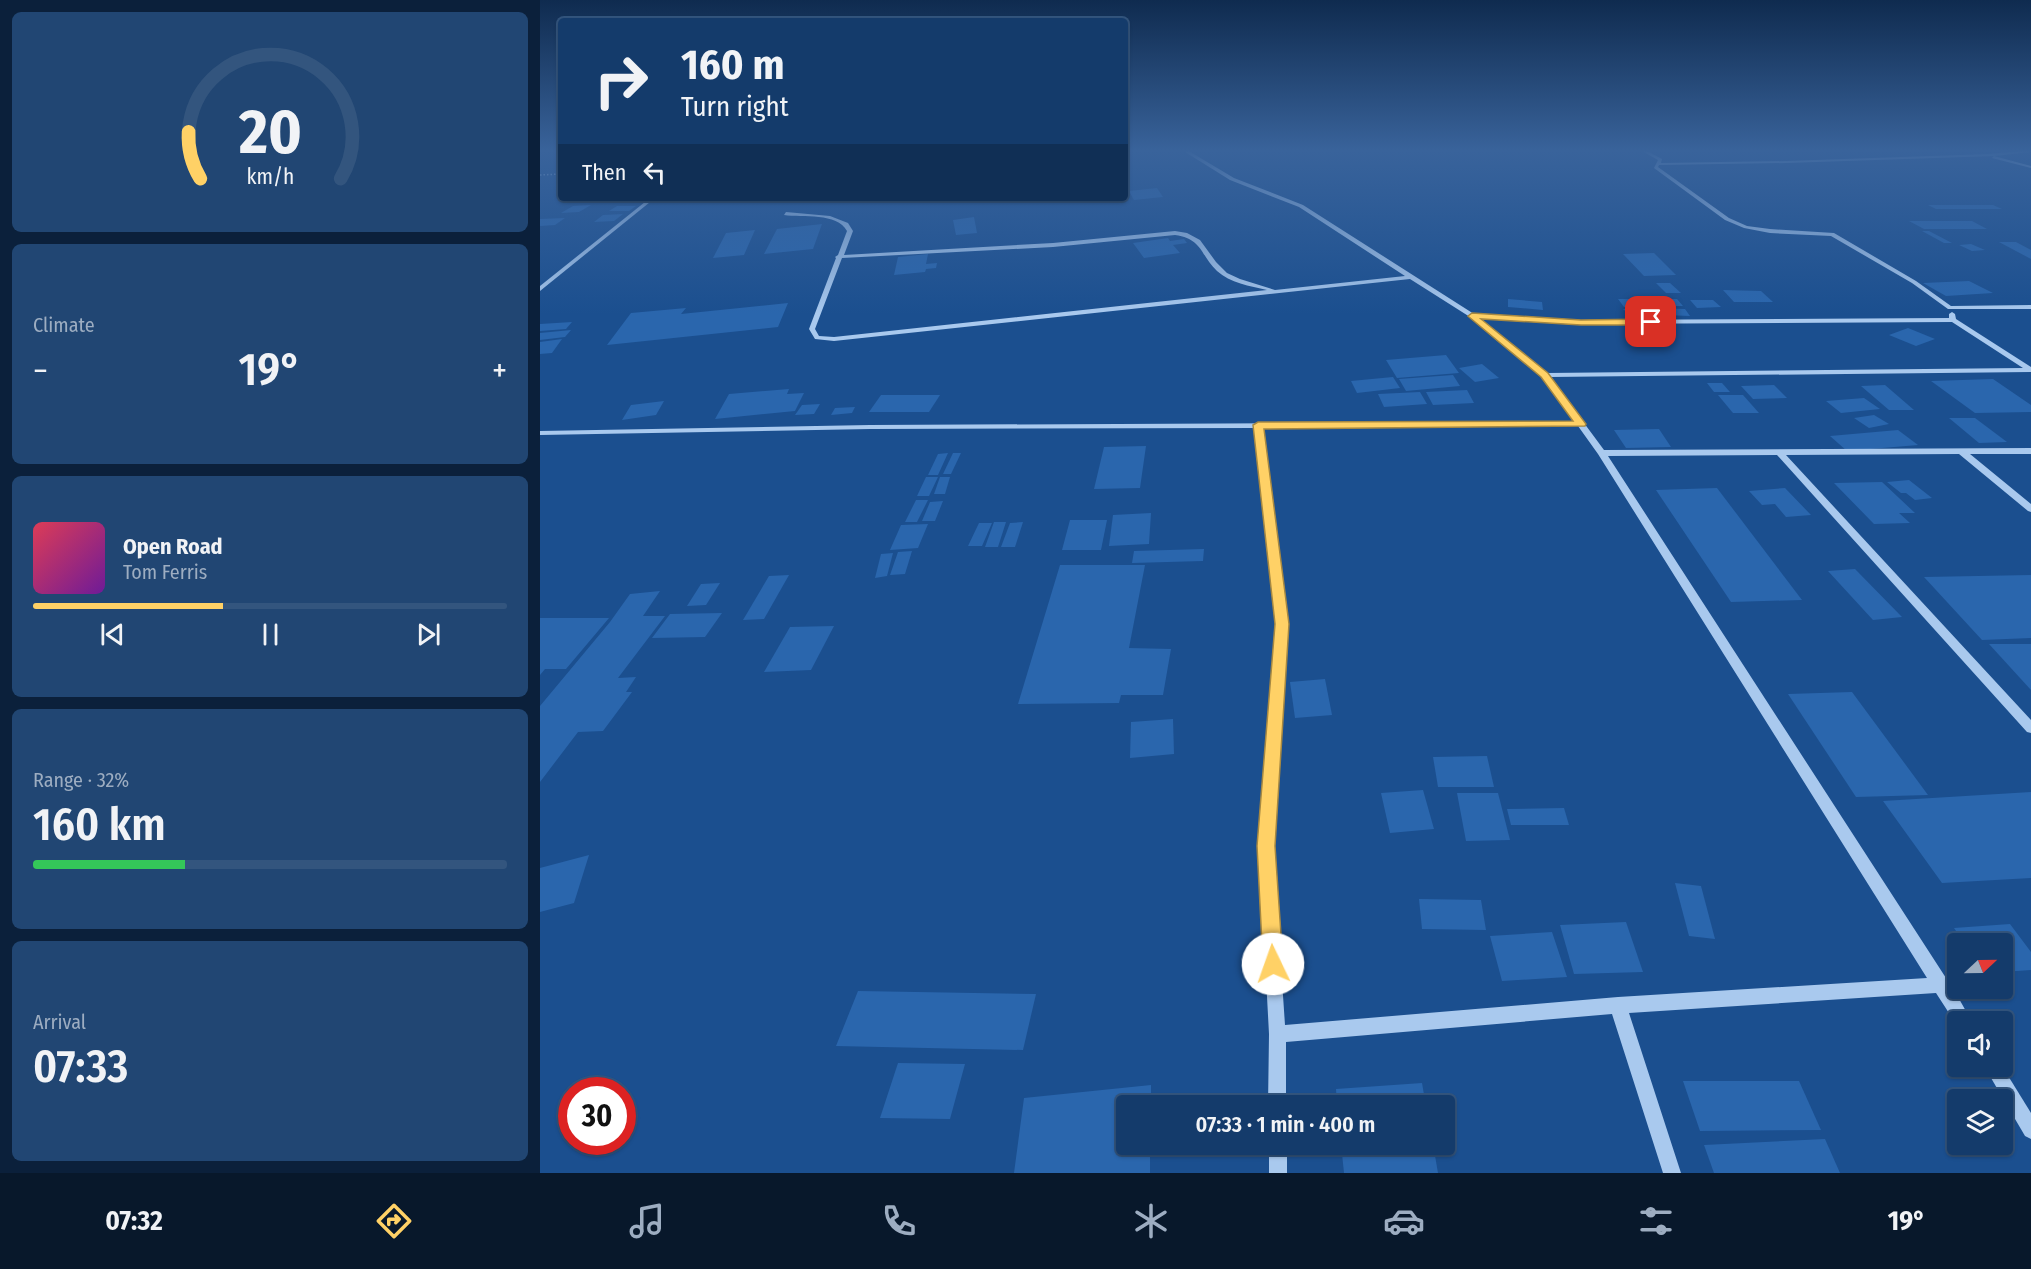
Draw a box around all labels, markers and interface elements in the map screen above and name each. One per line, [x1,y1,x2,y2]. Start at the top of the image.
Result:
text: 160 m [681,40,784,90]
icon: right [582,42,660,120]
text: Turn right [681,91,789,123]
text: 20 [238,95,301,170]
icon: left [638,156,671,189]
text: Then [582,159,626,186]
text: km/h [246,164,294,190]
pin [1625,296,1676,347]
icon: arrive [1634,305,1667,338]
text: Climate [33,313,95,337]
text: 19° [239,343,301,397]
text: − [33,351,48,391]
text: + [492,351,507,391]
text: Open Road [123,533,223,560]
text: Tom Ferris [123,560,207,584]
icon: previous [96,618,129,651]
icon: pause [254,618,287,651]
icon: next [412,618,445,651]
text: Range · 32% [33,768,129,792]
text: 160 km [33,798,166,852]
position arrow [1241,932,1305,996]
north arrow [1947,933,2013,999]
map controls [1947,933,2013,1155]
text: Arrival [33,1010,86,1034]
button: sound [1947,1011,2013,1077]
text: 07:33 [33,1040,128,1094]
speed limit sign: 30 [558,1077,636,1155]
button: layers [1947,1089,2013,1155]
text: 07:33 · 1 min · 400 m [1196,1111,1375,1138]
icon: directions [373,1200,415,1242]
icon: music [626,1200,668,1242]
icon: phone [878,1200,920,1242]
icon: climate [1130,1200,1172,1242]
icon: car [1383,1200,1425,1242]
icon: filters [1635,1200,1677,1242]
text: 07:32 [105,1205,163,1237]
text: 19° [1888,1205,1926,1237]

